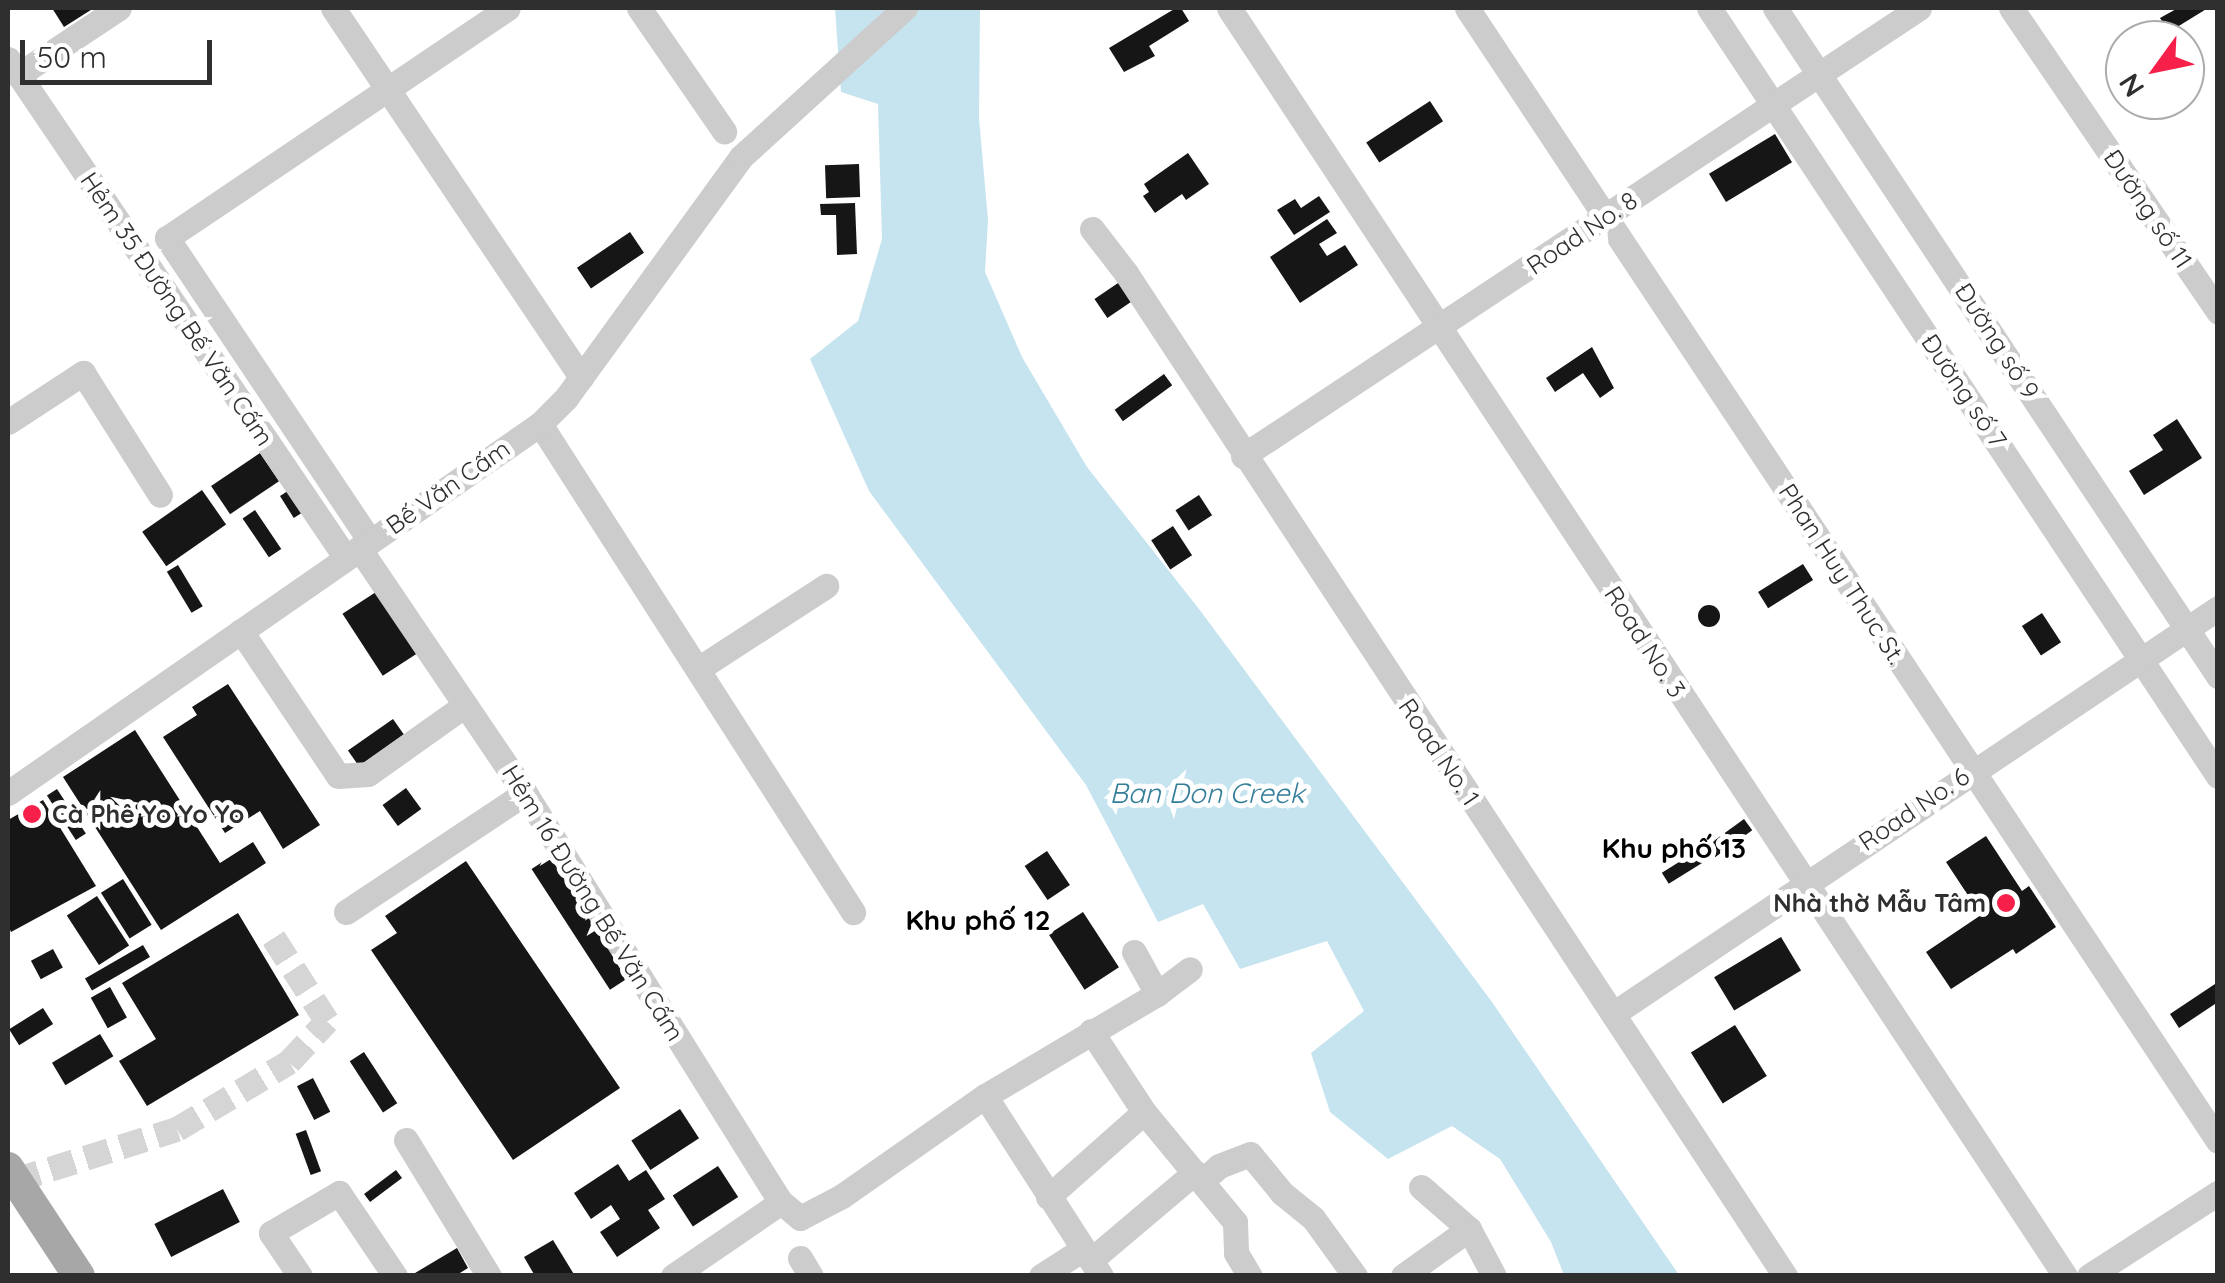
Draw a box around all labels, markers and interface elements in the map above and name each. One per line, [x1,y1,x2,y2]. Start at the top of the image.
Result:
scale bar [25,20,218,82]
north arrow [2105,20,2205,120]
text: 50 m [37,38,107,76]
text: N [2111,67,2151,104]
street label: Đường số 11 [2097,144,2199,274]
street label: Hẻm 35 Đường Bế Văn Cấm [74,166,280,452]
street label: Road No. 8 [1521,185,1643,281]
street label: Đường số 9 [1949,278,2045,404]
street label: Đường số 7 [1915,328,2013,454]
street label: Bế Văn Cấm [380,433,516,541]
street label: Phan Huy Thuc St. [1772,478,1912,670]
street label: Road No. 3 [1598,581,1692,703]
street label: Road No. 1 [1392,693,1486,811]
street label: Hẻm 16 Đường Bế Văn Cấm [496,760,690,1046]
street label: Road No. 6 [1853,761,1975,857]
water label: Ban Don Creek [1109,776,1305,810]
place label: Cà Phê Yo Yo Yo [52,799,244,829]
marker: Cà Phê Yo Yo Yo [21,803,43,825]
district label: Khu phố 13 [1602,831,1746,865]
place label: Nhà thờ Mẫu Tâm [1773,888,1986,918]
marker: Nhà thờ Mẫu Tâm [1995,892,2017,914]
district label: Khu phố 12 [905,903,1051,937]

